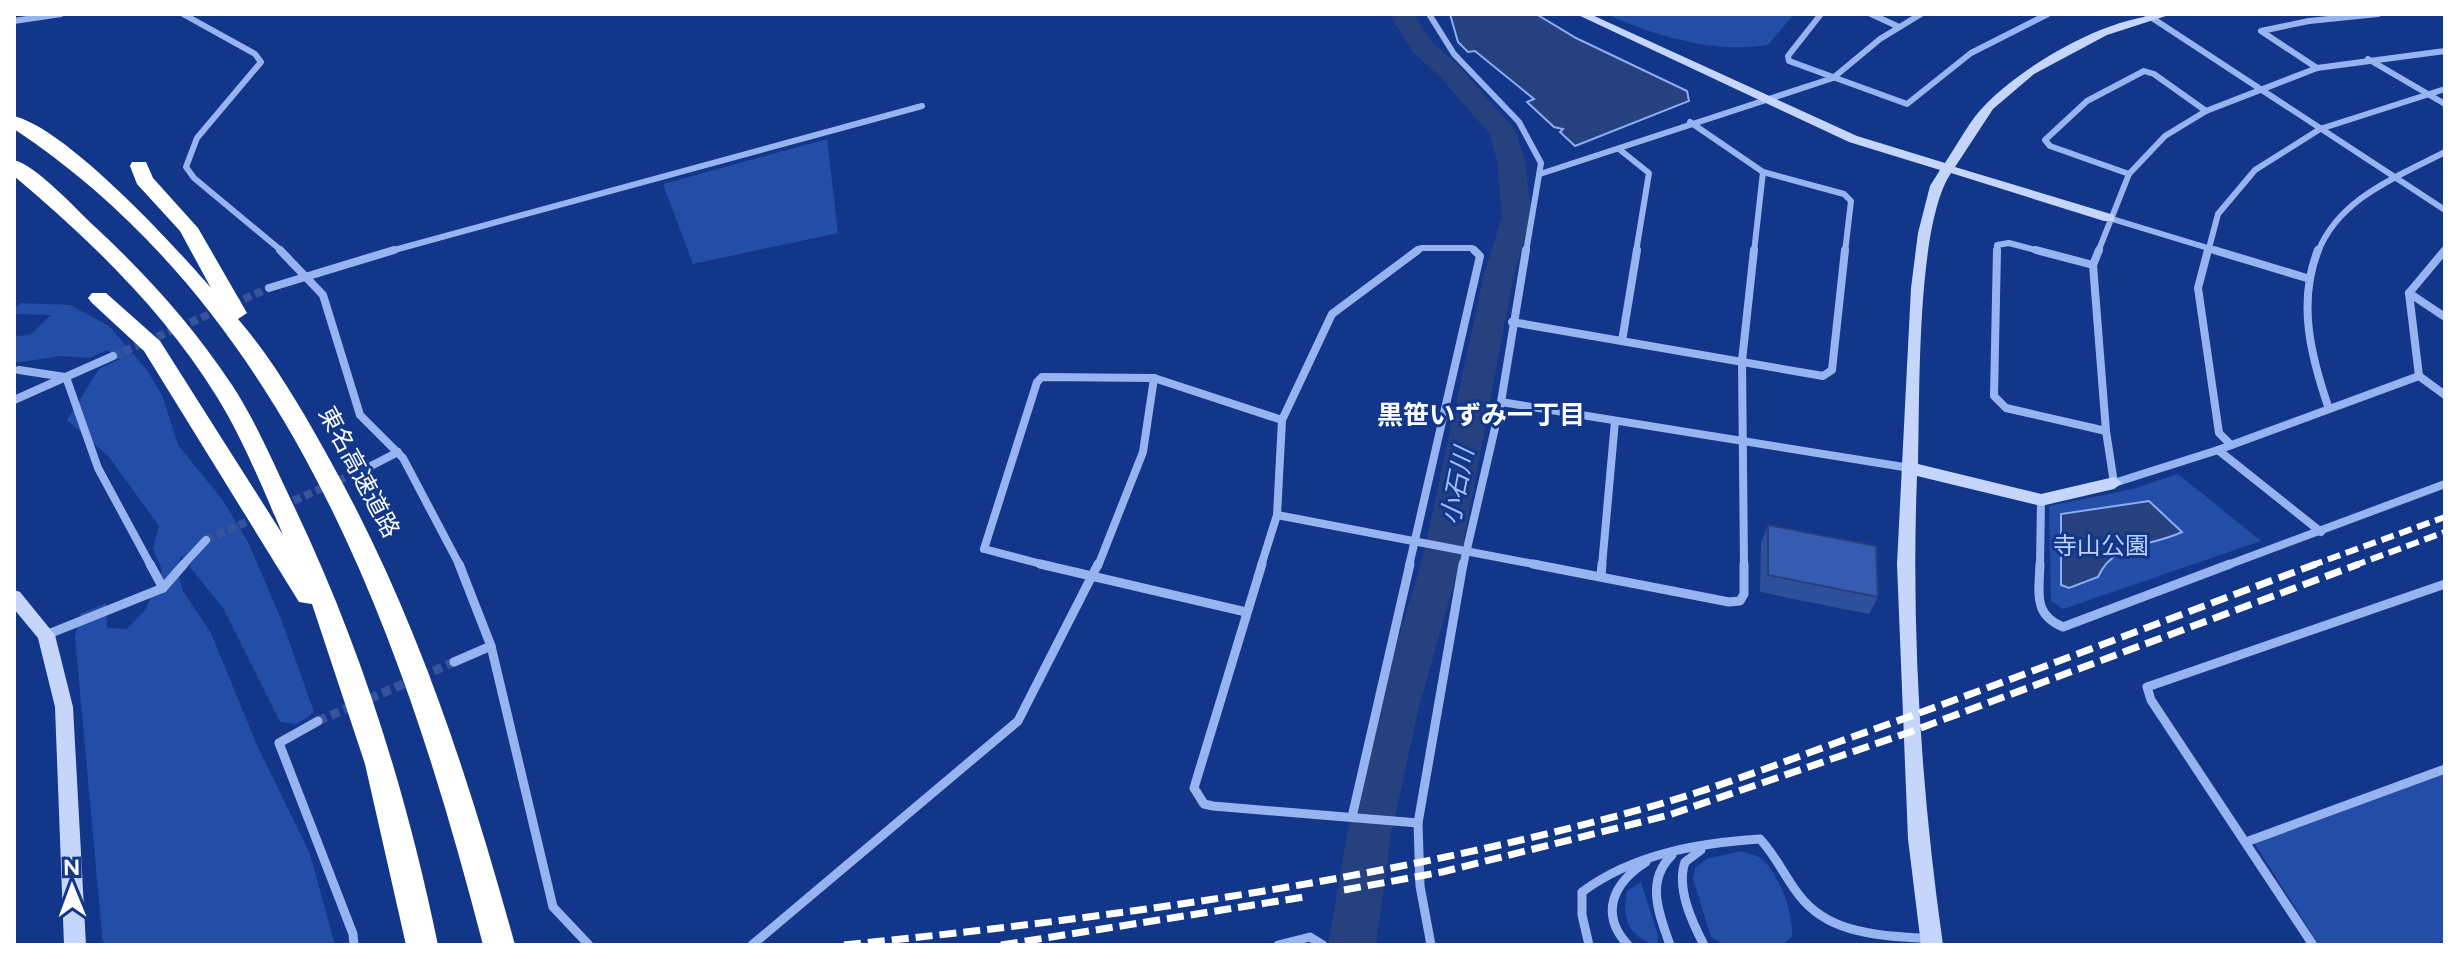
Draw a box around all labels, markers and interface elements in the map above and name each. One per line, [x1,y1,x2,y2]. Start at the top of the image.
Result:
district label: 黒笹いずみ一丁目 [1377,399,1585,431]
street label: 東名高速道路 [313,401,406,542]
water label: 小石川 [1434,442,1481,527]
park label: 寺山公園 [2053,531,2149,560]
north arrow [32,847,112,927]
text: N [63,854,80,881]

